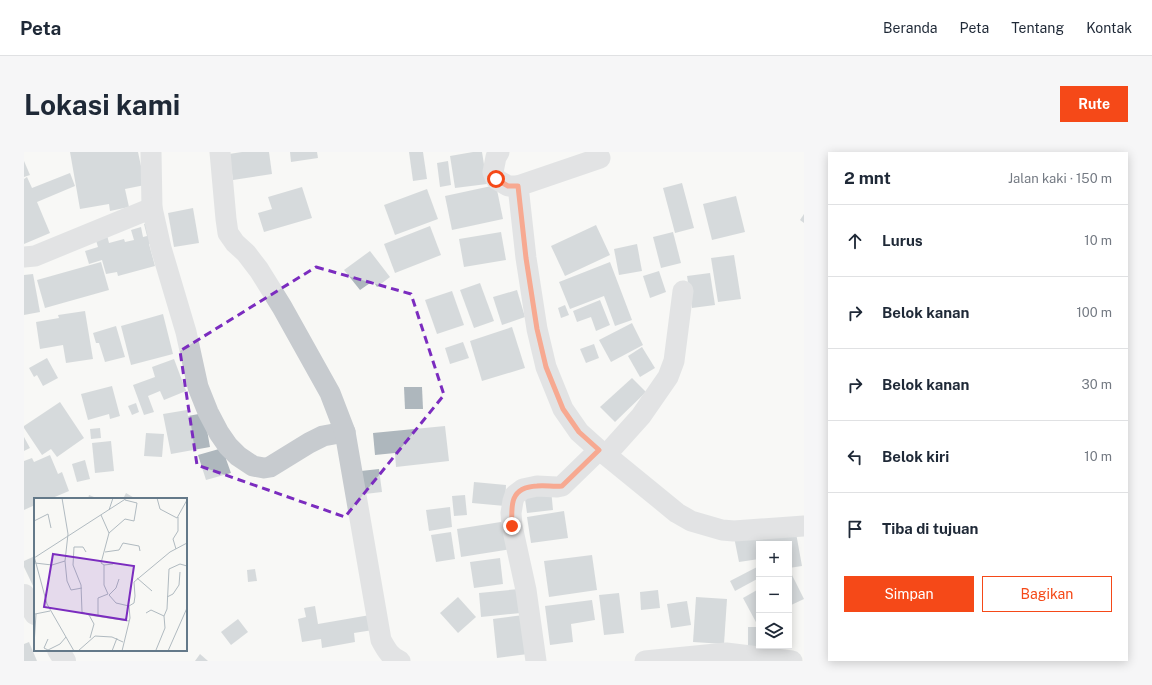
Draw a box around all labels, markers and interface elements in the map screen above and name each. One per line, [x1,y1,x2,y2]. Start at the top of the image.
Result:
text: Peta [20,17,61,39]
text: Beranda [883,20,938,36]
text: Peta [960,20,989,36]
text: Tentang [1011,20,1064,36]
text: Kontak [1086,20,1132,36]
button: Rute [1060,86,1128,122]
text: Lokasi kami [24,88,180,121]
text: 2 mnt [844,168,891,188]
route start [487,170,505,188]
text: Jalan kaki · 150 m [1008,171,1112,186]
icon: ahead [844,230,866,252]
text: Lurus [882,232,923,249]
text: 10 m [1084,233,1112,248]
icon: right [844,302,866,324]
text: Belok kanan [882,304,969,321]
text: 100 m [1076,305,1112,320]
icon: right [844,374,866,396]
text: Belok kanan [882,376,969,393]
text: 30 m [1082,377,1112,392]
icon: left [844,446,866,468]
text: Belok kiri [882,448,949,465]
text: 10 m [1084,449,1112,464]
inset map [34,498,187,651]
route end [503,517,521,535]
icon: arrive [844,518,866,540]
text: Tiba di tujuan [882,520,978,537]
map controls [756,541,792,649]
button: + [756,541,792,577]
button: Simpan [844,576,974,612]
button: Bagikan [982,576,1112,612]
button: − [756,577,792,613]
button: layers [756,613,792,649]

